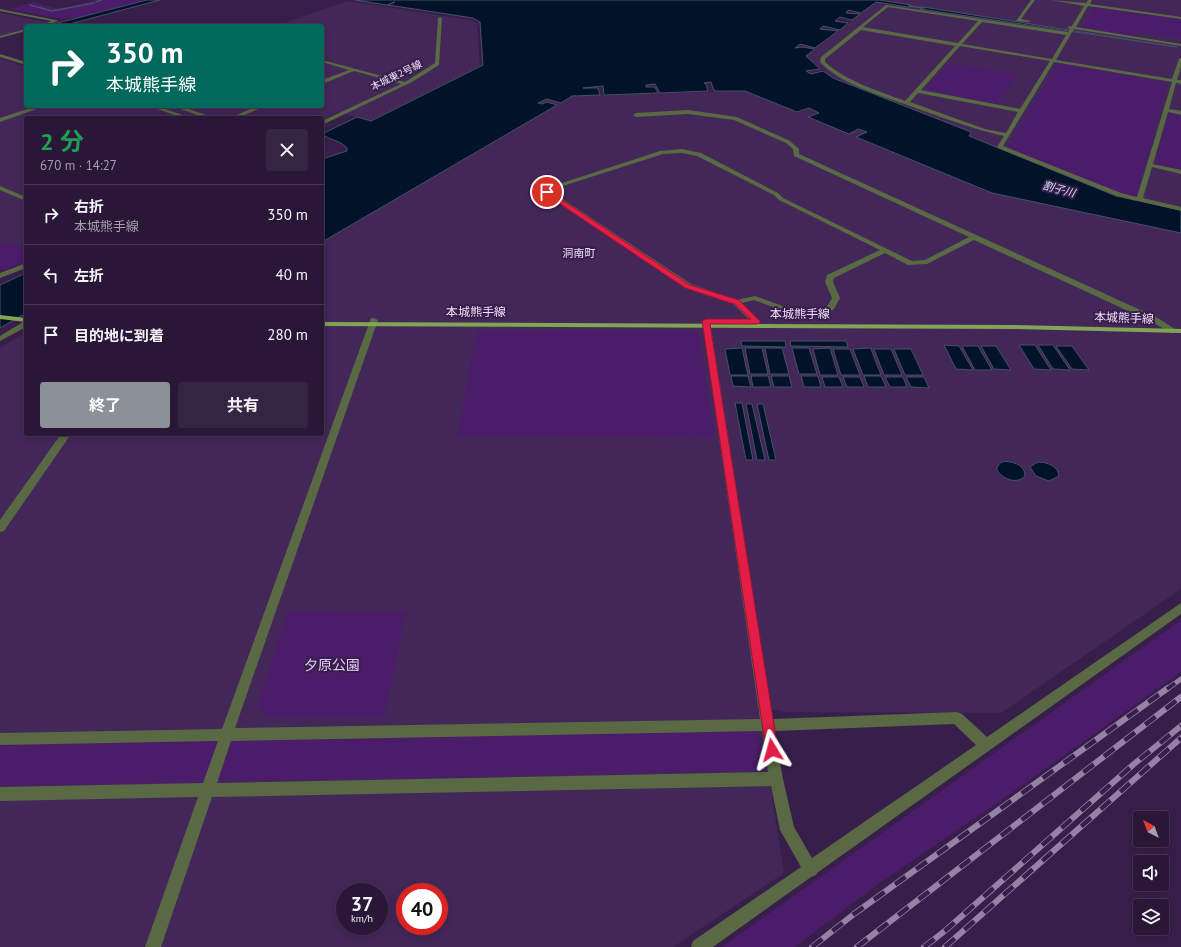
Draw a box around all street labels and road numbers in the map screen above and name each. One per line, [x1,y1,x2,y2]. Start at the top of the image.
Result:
street label: 本城東2号線 [368,57,424,93]
street label: 本城熊手線 [446,304,506,319]
street label: 本城熊手線 [770,306,830,321]
street label: 本城熊手線 [1094,309,1154,326]

